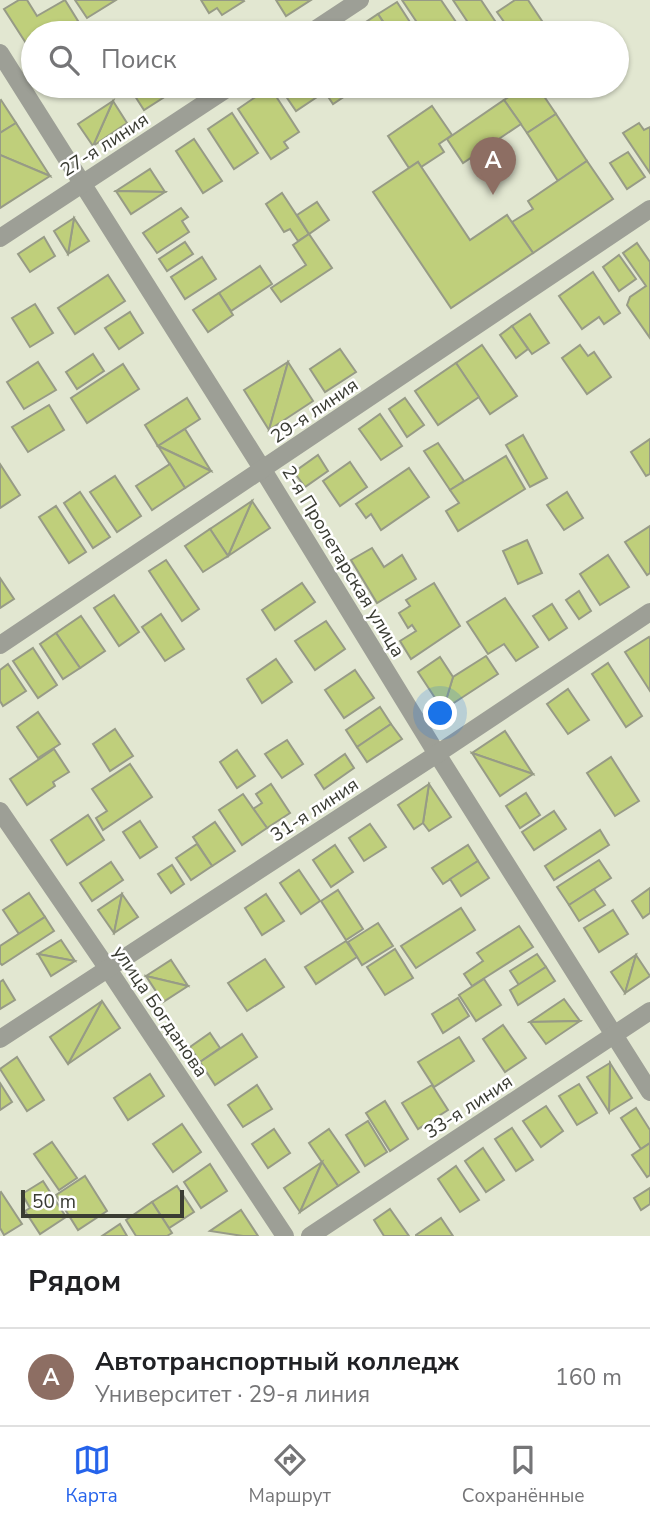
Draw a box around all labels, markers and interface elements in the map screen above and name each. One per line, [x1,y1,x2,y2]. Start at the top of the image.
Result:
search box [21,21,629,98]
icon: search [45,41,83,79]
text: Поиск [101,42,177,77]
street label: 27-я линия [55,107,154,183]
pin: A [470,137,516,195]
street label: 29-я линия [266,372,363,450]
street label: 2-я Пролетарская улица [276,461,411,662]
your location [423,696,457,730]
street label: 31-я линия [265,772,364,848]
street label: улица Богданова [106,941,214,1082]
street label: 33-я линия [419,1069,518,1145]
scale bar [21,1187,184,1219]
text: 50 m [32,1189,76,1215]
text: Рядом [28,1261,121,1302]
text: Автотранспортный колледж [95,1344,459,1379]
text: A [42,1362,60,1393]
text: 160 m [555,1362,622,1393]
text: Университет · 29-я линия [95,1379,370,1410]
tab: Карта [65,1441,118,1509]
tab: Маршрут [249,1441,331,1509]
tab: Сохранённые [462,1441,585,1509]

